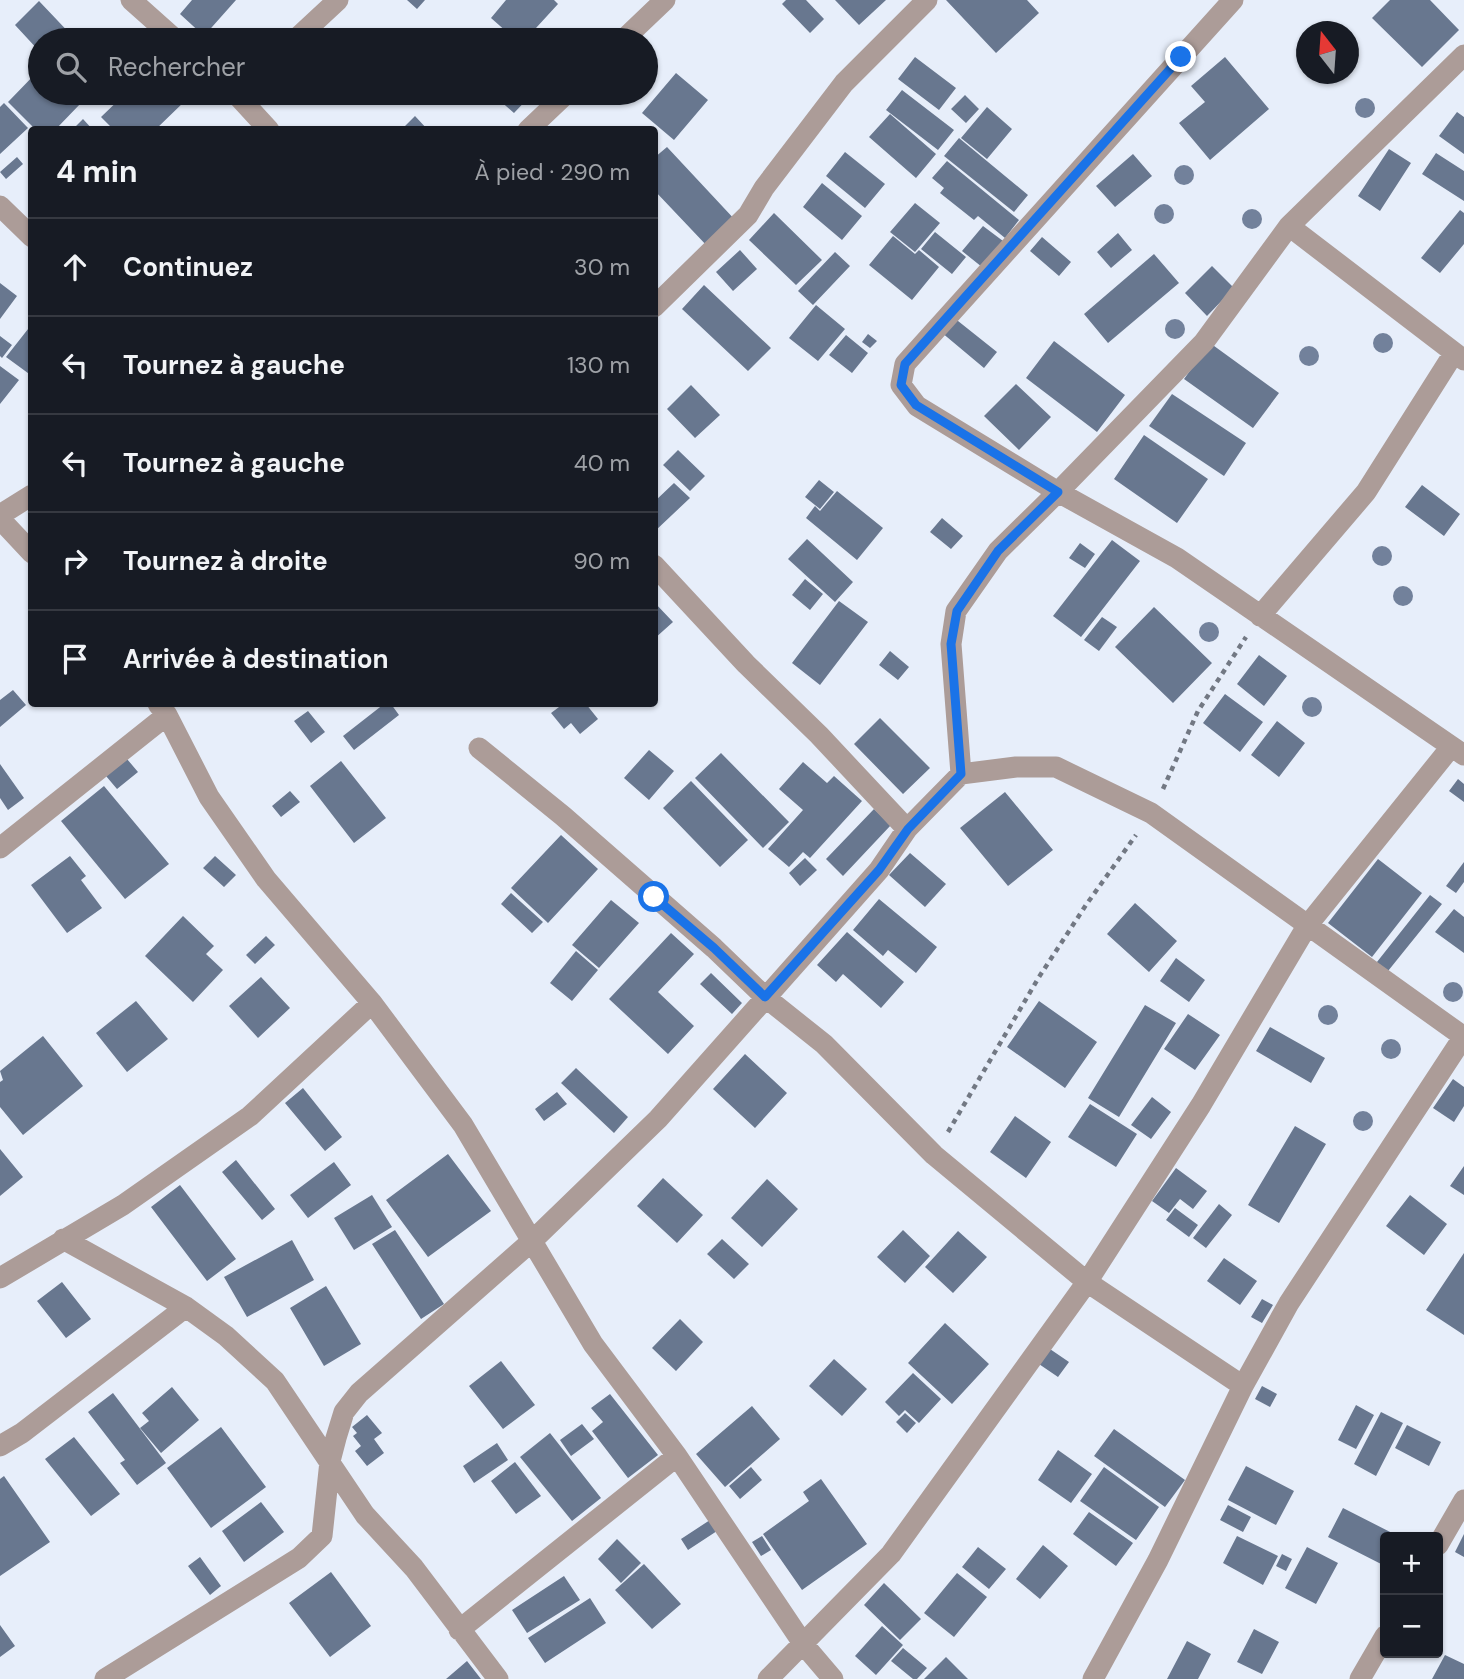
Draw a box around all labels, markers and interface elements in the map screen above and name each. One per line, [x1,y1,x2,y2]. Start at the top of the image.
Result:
north arrow [1296,21,1359,84]
search box [28,28,658,105]
route end [1165,41,1196,72]
icon: search [52,48,90,86]
text: Rechercher [108,50,245,84]
text: 4 min [56,152,138,191]
text: À pied · 290 m [475,157,630,187]
icon: ahead [56,248,94,286]
text: Continuez [123,250,253,284]
text: 30 m [574,252,630,282]
icon: left [56,346,94,384]
text: Tournez à gauche [123,348,345,382]
text: 130 m [567,350,630,380]
icon: left [56,444,94,482]
text: Tournez à gauche [123,446,345,480]
text: 40 m [574,448,630,478]
icon: right [56,542,94,580]
text: Tournez à droite [123,544,328,578]
text: 90 m [573,546,630,576]
icon: arrive [56,640,94,678]
text: Arrivée à destination [123,642,389,676]
route start [638,881,669,912]
map controls [1380,1532,1443,1658]
button: + [1380,1532,1443,1595]
button: − [1380,1595,1443,1658]

